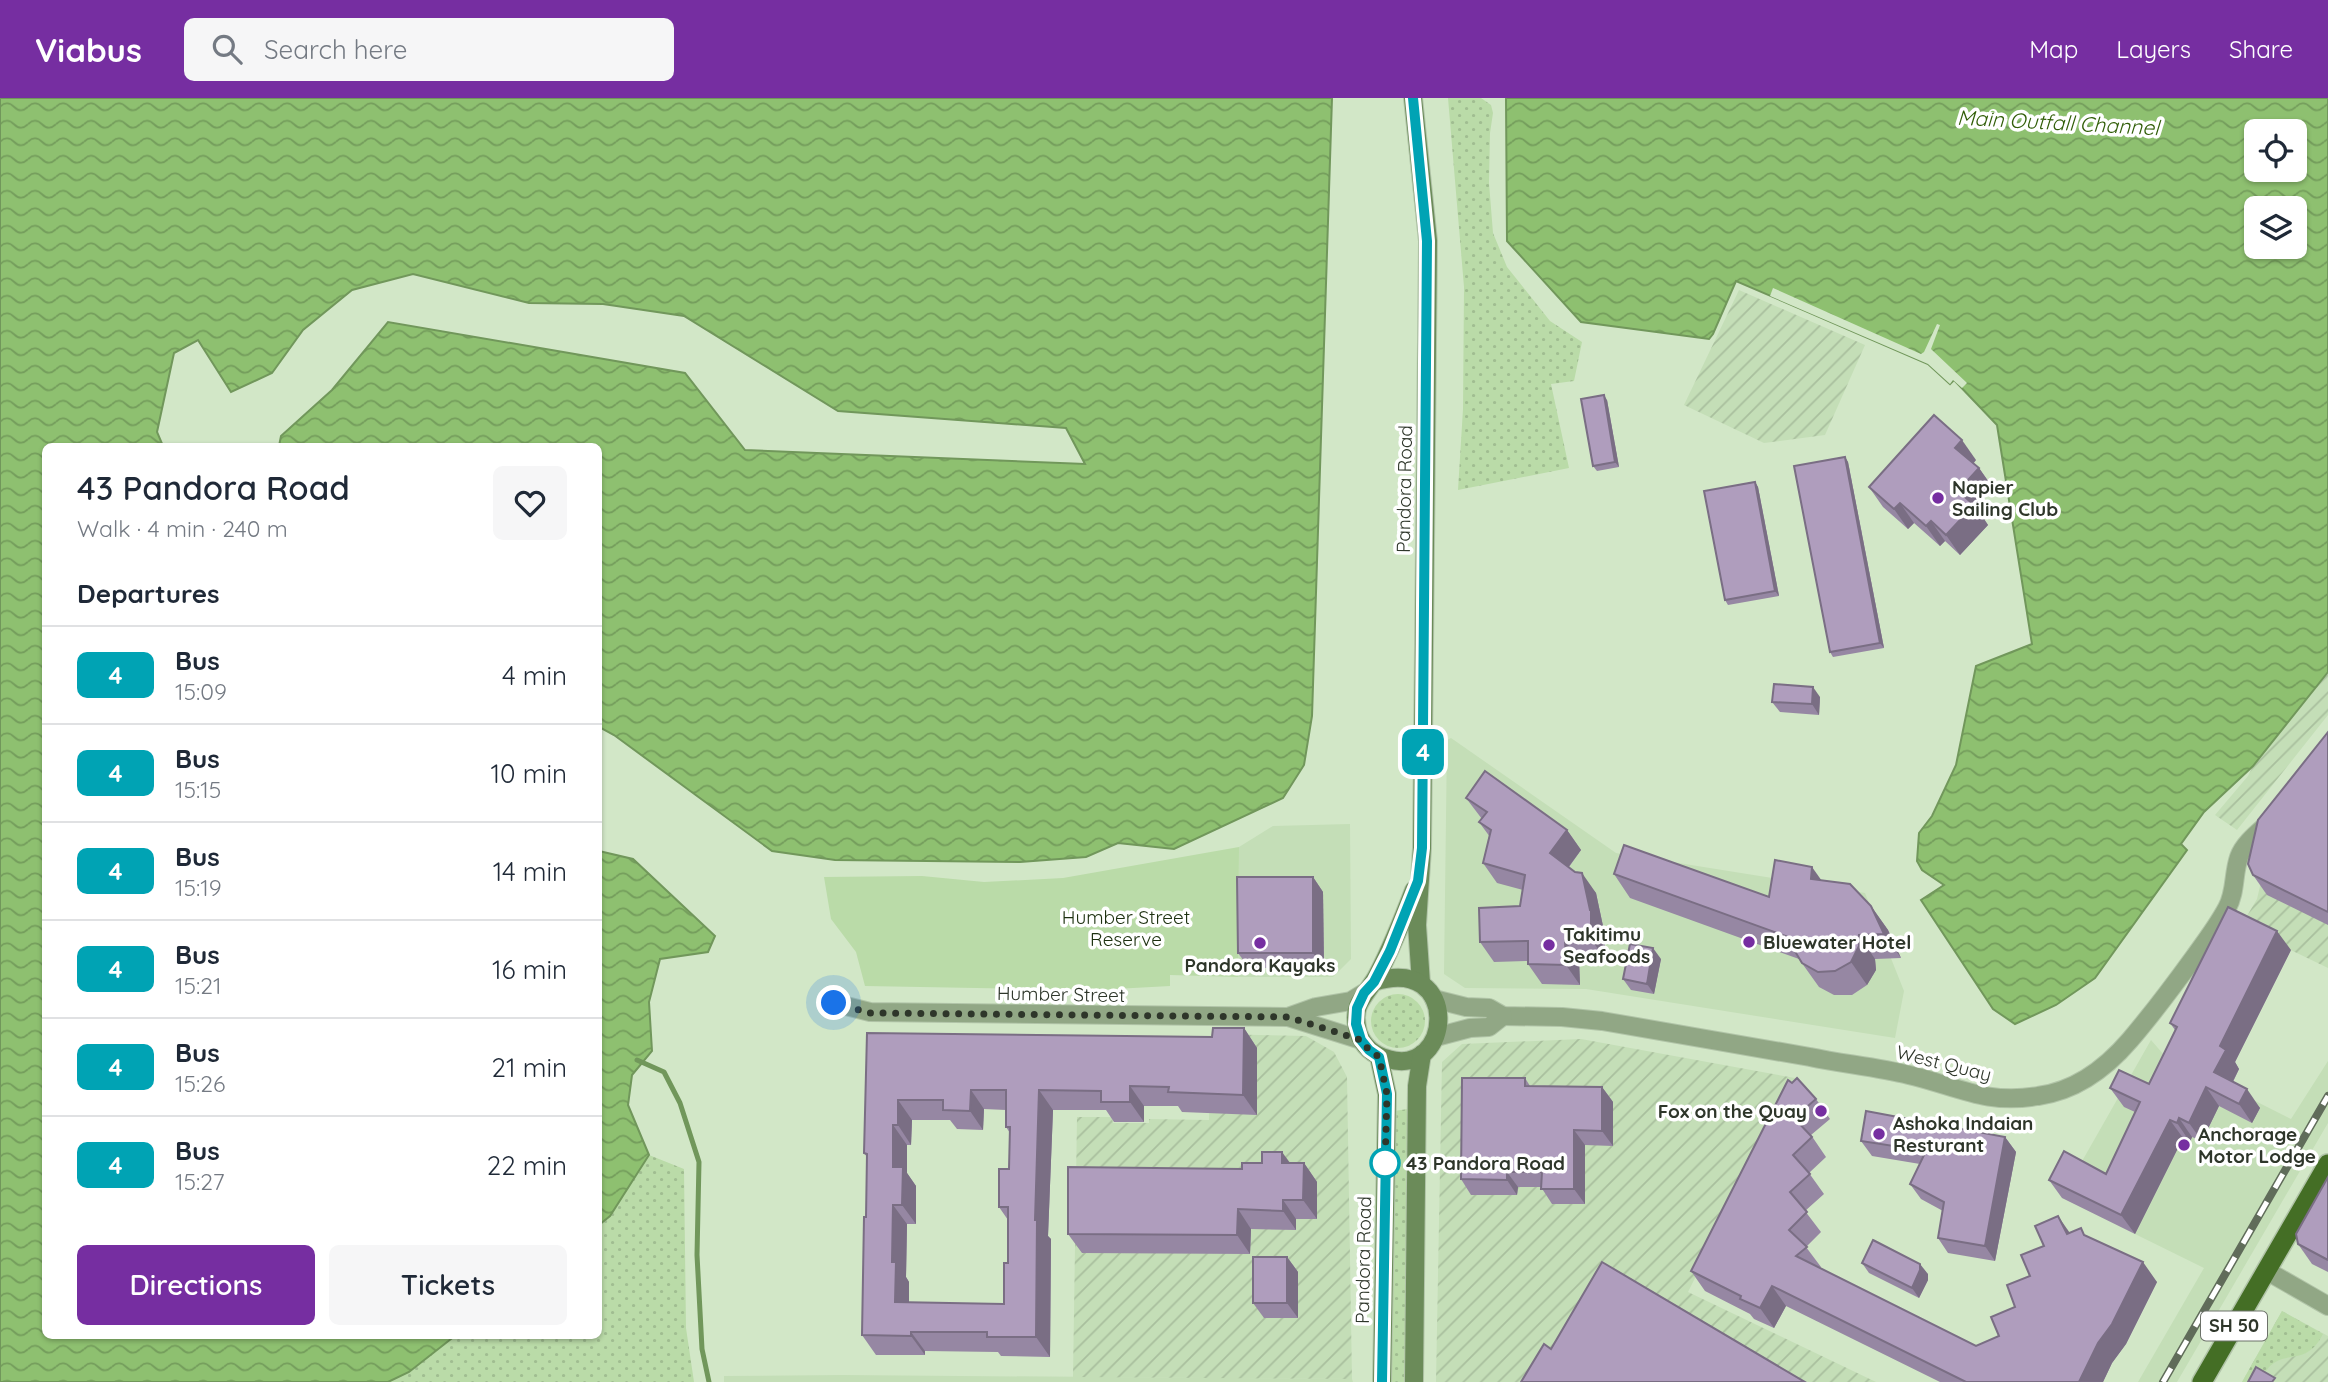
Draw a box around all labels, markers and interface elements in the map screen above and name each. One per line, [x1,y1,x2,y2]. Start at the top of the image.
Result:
search box [184,18,674,81]
text: Viabus [35,29,142,70]
icon: search [208,30,246,68]
text: Search here [264,33,407,66]
text: Map [2029,34,2078,64]
text: Layers [2116,34,2191,64]
text: Share [2229,34,2293,64]
water label: Main Outfall Channel [1956,104,2162,140]
map controls [2244,119,2307,259]
button: locate [2244,119,2307,182]
button: layers [2244,196,2307,259]
street label: Pandora Road [1391,425,1417,553]
button: heart [493,466,567,540]
text: 43 Pandora Road [77,467,350,508]
place label: Napier Sailing Club [1952,475,2058,521]
marker: Napier Sailing Club [1930,490,1946,506]
text: Walk · 4 min · 240 m [77,514,288,543]
text: Departures [77,577,220,610]
text: Bus [175,644,220,677]
text: 4 min [502,659,567,692]
text: 4 [108,660,123,690]
text: 15:09 [175,677,227,706]
line badge: 4 [1400,729,1446,775]
text: 4 [1416,737,1430,767]
text: Bus [175,742,220,775]
text: 10 min [491,757,567,790]
text: 4 [108,758,123,788]
text: 15:15 [175,775,221,804]
text: Bus [175,840,220,873]
text: 14 min [493,855,567,888]
text: 4 [108,856,123,886]
text: 15:19 [175,873,222,902]
park label: Humber Street Reserve [1062,905,1190,951]
place label: Takitimu Seafoods [1563,922,1650,968]
place label: Bluewater Hotel [1763,930,1911,954]
marker: Bluewater Hotel [1741,934,1757,950]
marker: Pandora Kayaks [1252,935,1268,951]
marker: Takitimu Seafoods [1541,937,1557,953]
text: Bus [175,938,220,971]
text: 16 min [492,953,567,986]
place label: Pandora Kayaks [1184,953,1336,977]
text: 4 [108,954,123,984]
text: 15:21 [175,971,222,1000]
street label: Humber Street [997,981,1125,1007]
your location [816,985,851,1020]
text: Bus [175,1036,220,1069]
street label: West Quay [1894,1040,1994,1086]
text: 21 min [492,1051,567,1084]
text: 4 [108,1052,123,1082]
text: 15:26 [175,1069,225,1098]
place label: Fox on the Quay [1658,1099,1807,1123]
marker: Fox on the Quay [1813,1103,1829,1119]
place label: Ashoka Indaian Resturant [1893,1111,2033,1157]
place label: Anchorage Motor Lodge [2198,1122,2316,1168]
marker: Ashoka Indaian Resturant [1871,1126,1887,1142]
text: Bus [175,1134,220,1167]
marker: Anchorage Motor Lodge [2176,1137,2192,1153]
marker: 43 Pandora Road [1370,1148,1400,1178]
text: 22 min [487,1149,567,1182]
text: 4 [108,1150,123,1180]
place label: 43 Pandora Road [1406,1151,1565,1175]
text: 15:27 [175,1167,224,1196]
street label: Pandora Road [1350,1196,1376,1324]
button: Directions [77,1245,315,1325]
button: Tickets [329,1245,567,1325]
road number: SH 50 [2201,1311,2267,1340]

